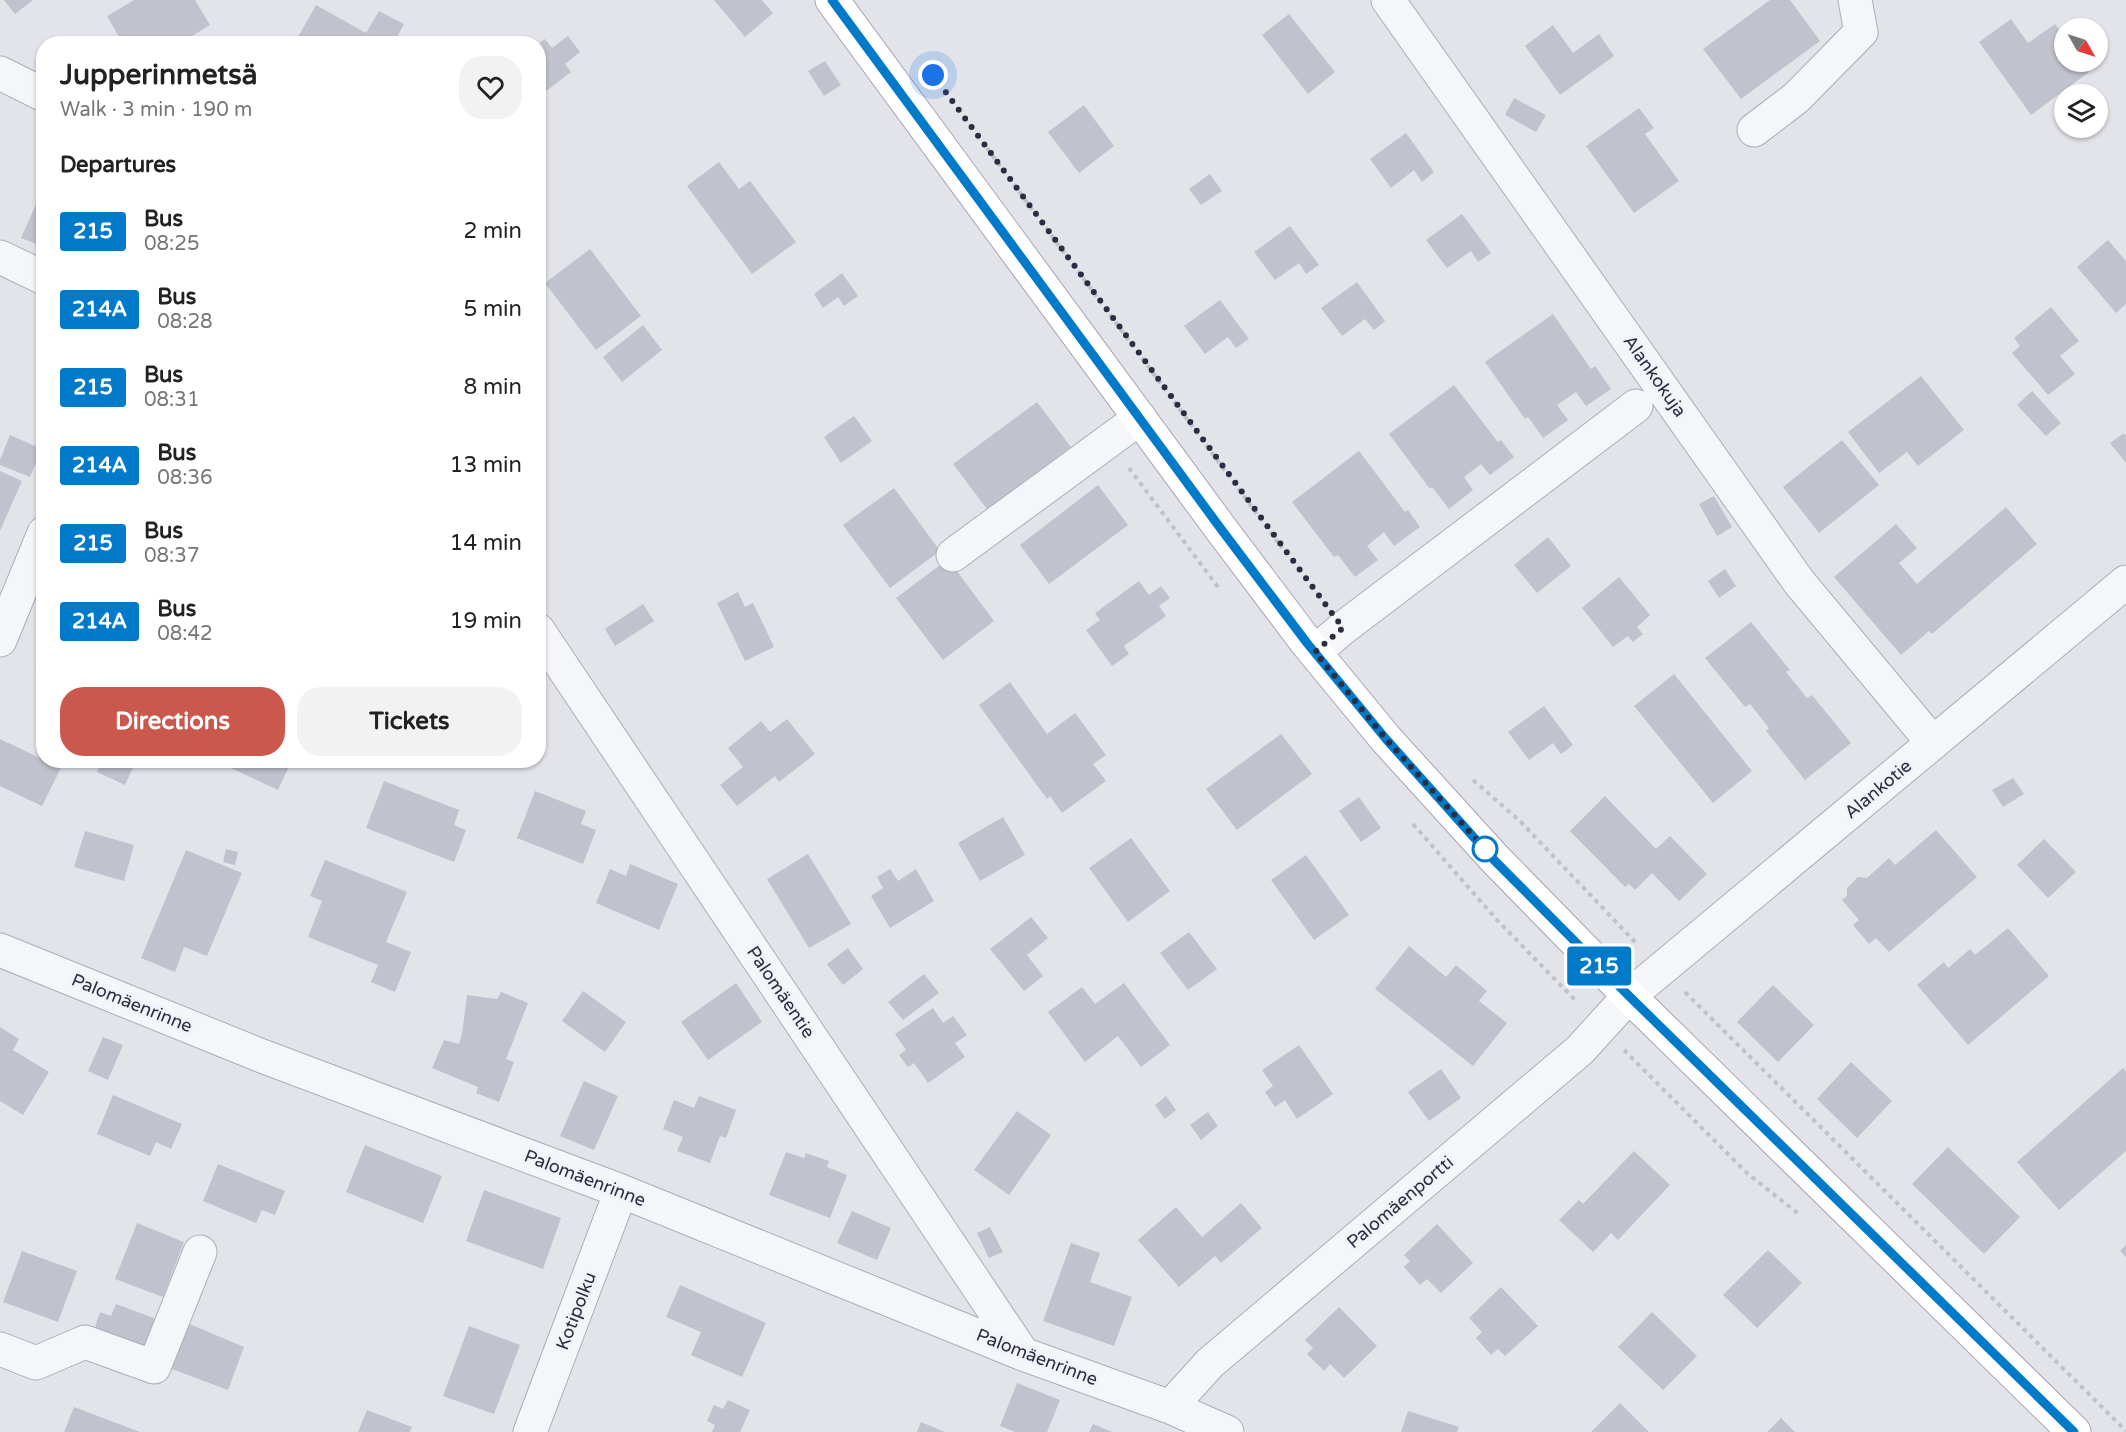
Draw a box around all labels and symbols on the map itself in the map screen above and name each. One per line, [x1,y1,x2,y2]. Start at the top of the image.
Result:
north arrow [2054,18,2108,72]
your location [918,60,948,90]
street label: Alankokuja [1619,331,1691,421]
street label: Alankotie [1840,755,1916,823]
unlabelled marker [1472,836,1498,862]
street label: Palomäentie [742,942,820,1042]
line badge: 215 [1564,946,1634,986]
street label: Palomäenrinne [68,969,196,1037]
street label: Palomäenrinne [521,1145,649,1211]
street label: Palomäenportti [1342,1151,1458,1253]
street label: Kotipolku [551,1269,601,1353]
street label: Palomäenrinne [973,1324,1101,1390]

